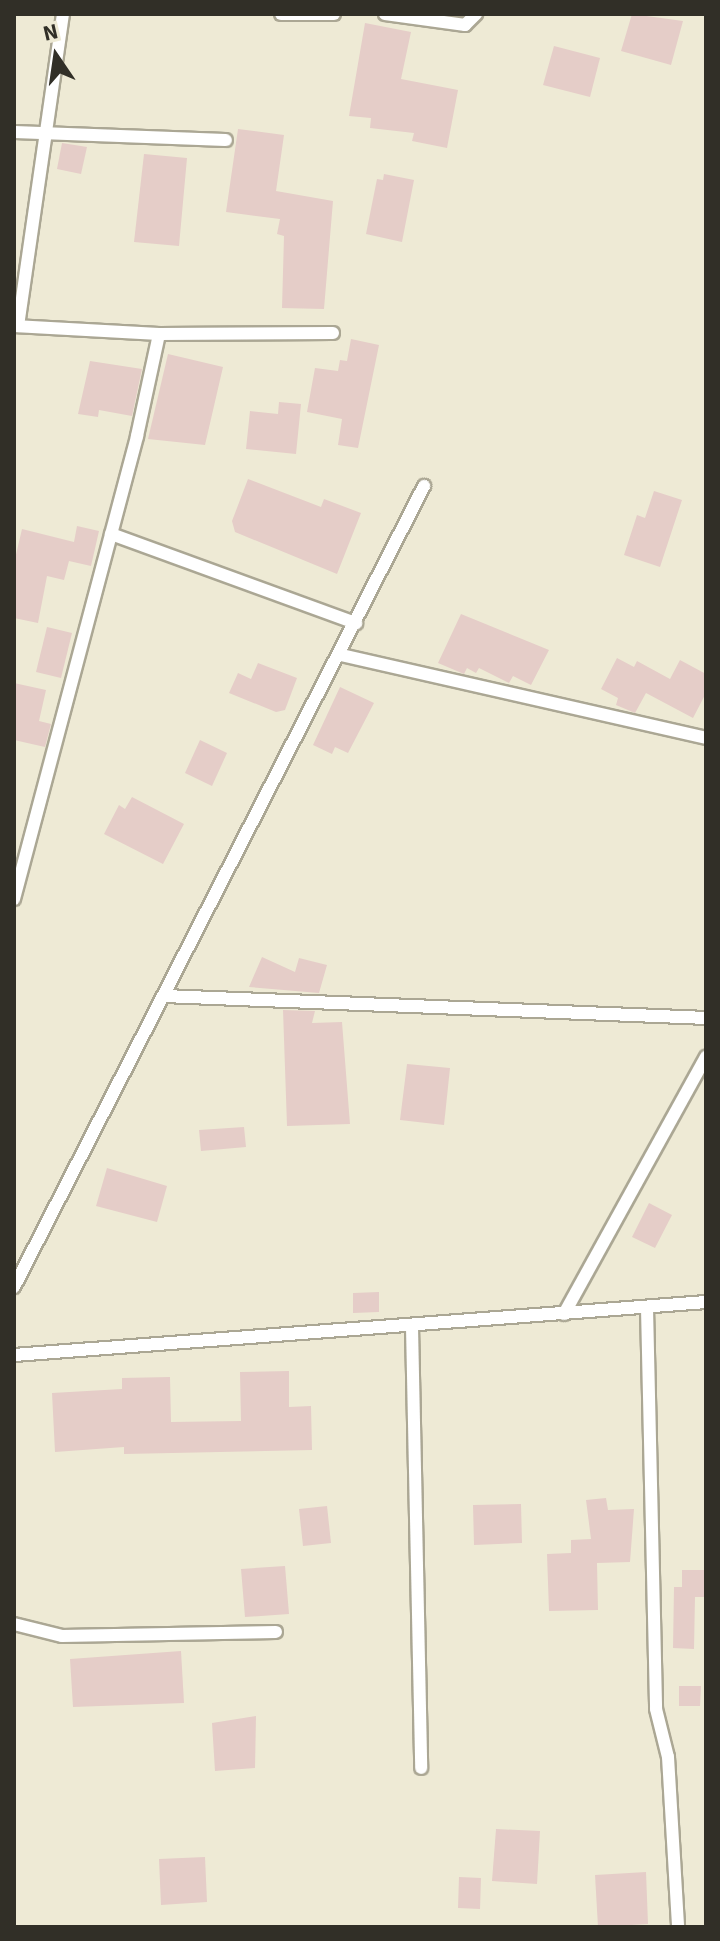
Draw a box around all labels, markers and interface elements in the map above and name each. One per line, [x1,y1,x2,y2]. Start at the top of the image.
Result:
text: N [40,15,61,50]
north arrow [16,16,96,96]

